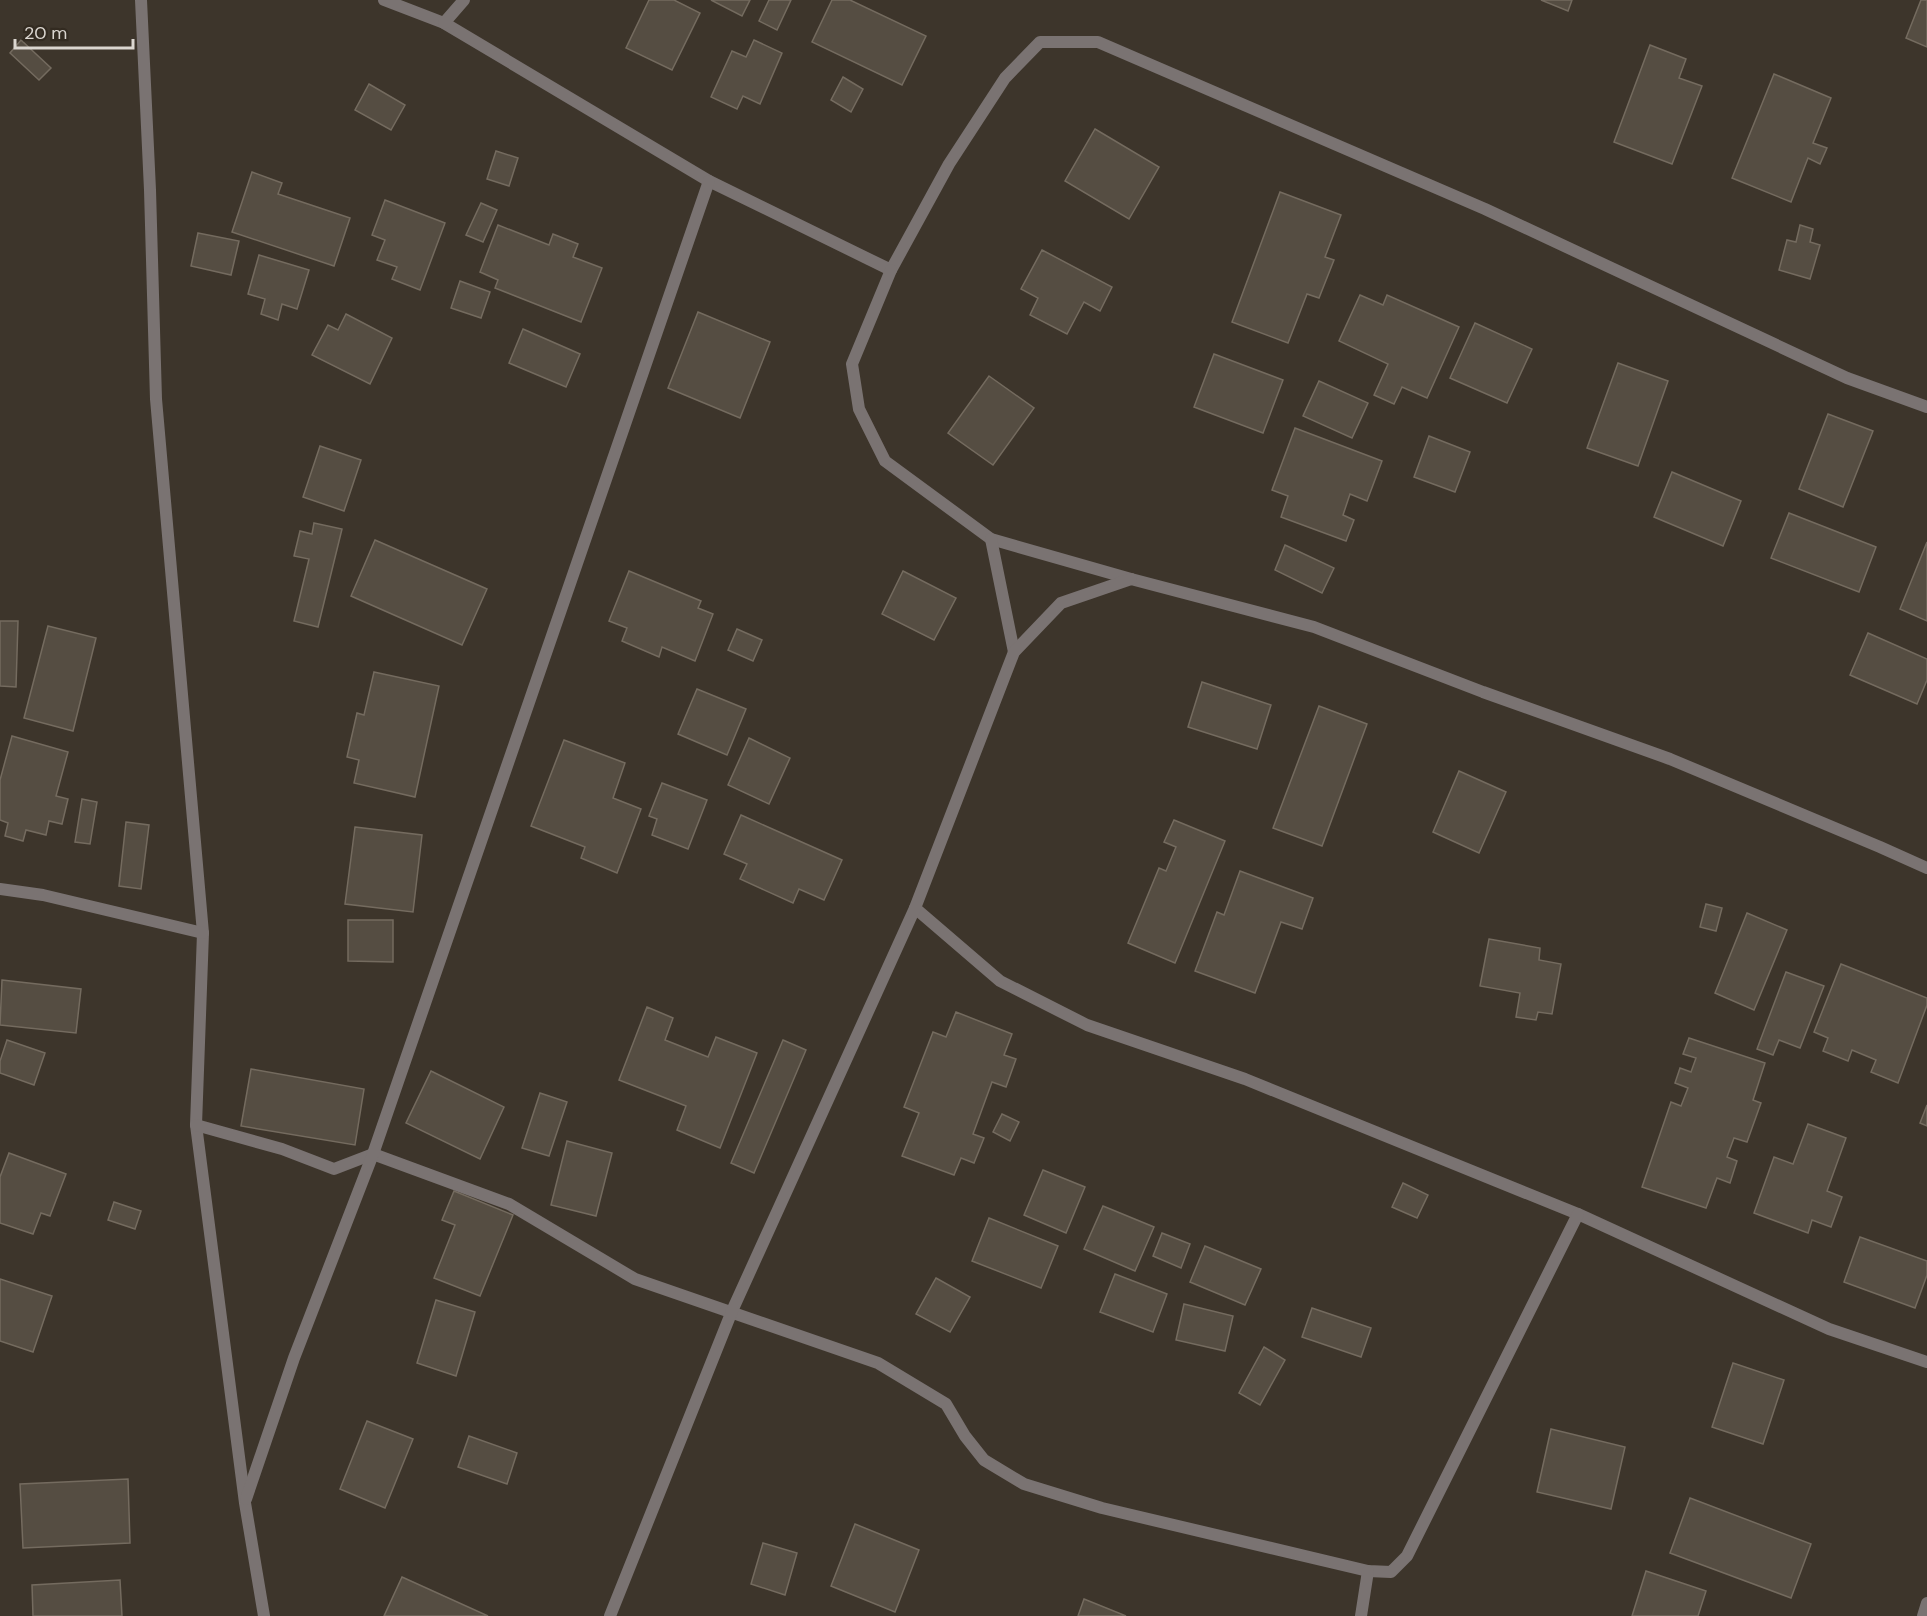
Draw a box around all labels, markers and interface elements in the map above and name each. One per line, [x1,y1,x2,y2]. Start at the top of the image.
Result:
scale bar [15,12,134,50]
text: 20 m [24,21,67,45]

